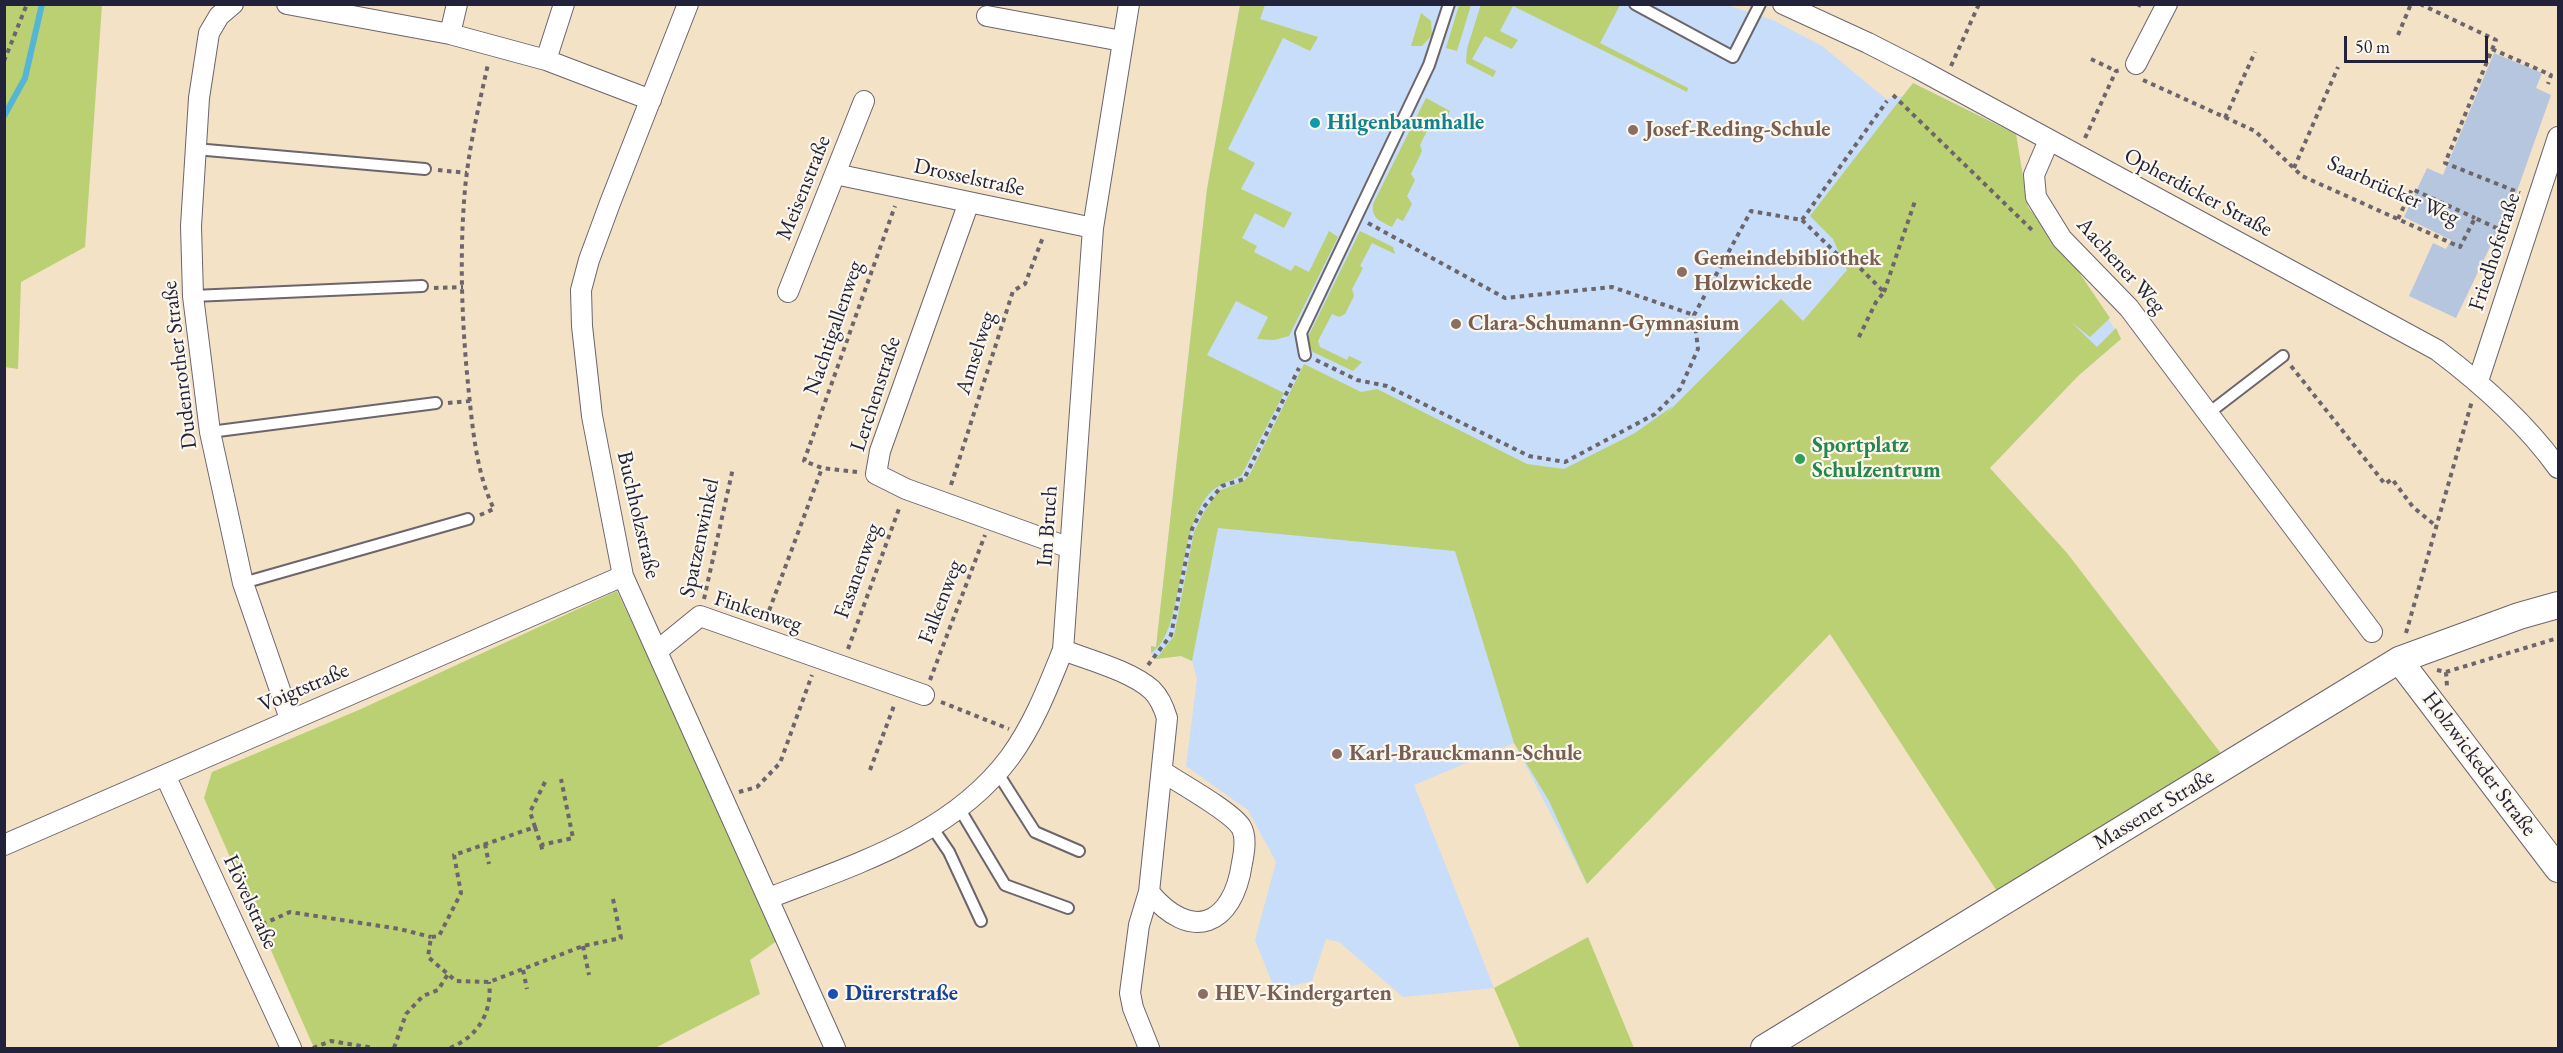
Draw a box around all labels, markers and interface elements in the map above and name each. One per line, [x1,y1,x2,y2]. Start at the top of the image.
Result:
scale bar [2347,24,2491,62]
text: 50 m [2355,35,2390,58]
place label: Hilgenbaumhalle [1327,110,1484,136]
marker: Hilgenbaumhalle [1308,116,1322,130]
place label: Josef-Reding-Schule [1645,117,1830,143]
marker: Josef-Reding-Schule [1626,123,1640,137]
street label: Meisenstraße [771,132,837,244]
street label: Opherdicker Straße [2119,143,2277,243]
street label: Saarbrücker Weg [2323,150,2463,232]
street label: Drosselstraße [911,153,1027,203]
street label: Friedhofstraße [2464,190,2526,314]
street label: Aachener Weg [2071,212,2171,320]
place label: Gemeindebibliothek Holzwickede [1694,246,1881,298]
street label: Nachtigallenweg [799,258,869,398]
marker: Gemeindebibliothek Holzwickede [1675,265,1689,279]
street label: Dudenrother Straße [157,279,203,451]
street label: Amselweg [950,308,1002,398]
place label: Clara-Schumann-Gymnasium [1468,311,1739,337]
marker: Clara-Schumann-Gymnasium [1449,317,1463,331]
street label: Lerchenstraße [845,333,907,455]
place label: Sportplatz Schulzentrum [1812,433,1941,484]
street label: Buchholzstraße [611,449,665,581]
marker: Sportplatz Schulzentrum [1793,452,1807,466]
street label: Spatzenwinkel [675,476,725,600]
street label: Im Bruch [1032,485,1064,567]
street label: Fasanenweg [829,520,887,622]
street label: Falkenweg [913,557,969,647]
street label: Finkenweg [711,585,805,639]
street label: Voigtstraße [255,657,353,719]
street label: Holzwickeder Straße [2416,686,2542,842]
place label: Karl-Brauckmann-Schule [1349,741,1582,767]
marker: Karl-Brauckmann-Schule [1330,747,1344,761]
street label: Massener Straße [2089,764,2219,856]
street label: Hövelstraße [217,851,283,953]
place label: Dürerstraße [845,981,958,1007]
place label: HEV-Kindergarten [1215,981,1392,1007]
marker: Dürerstraße [826,987,840,1001]
marker: HEV-Kindergarten [1196,987,1210,1001]

